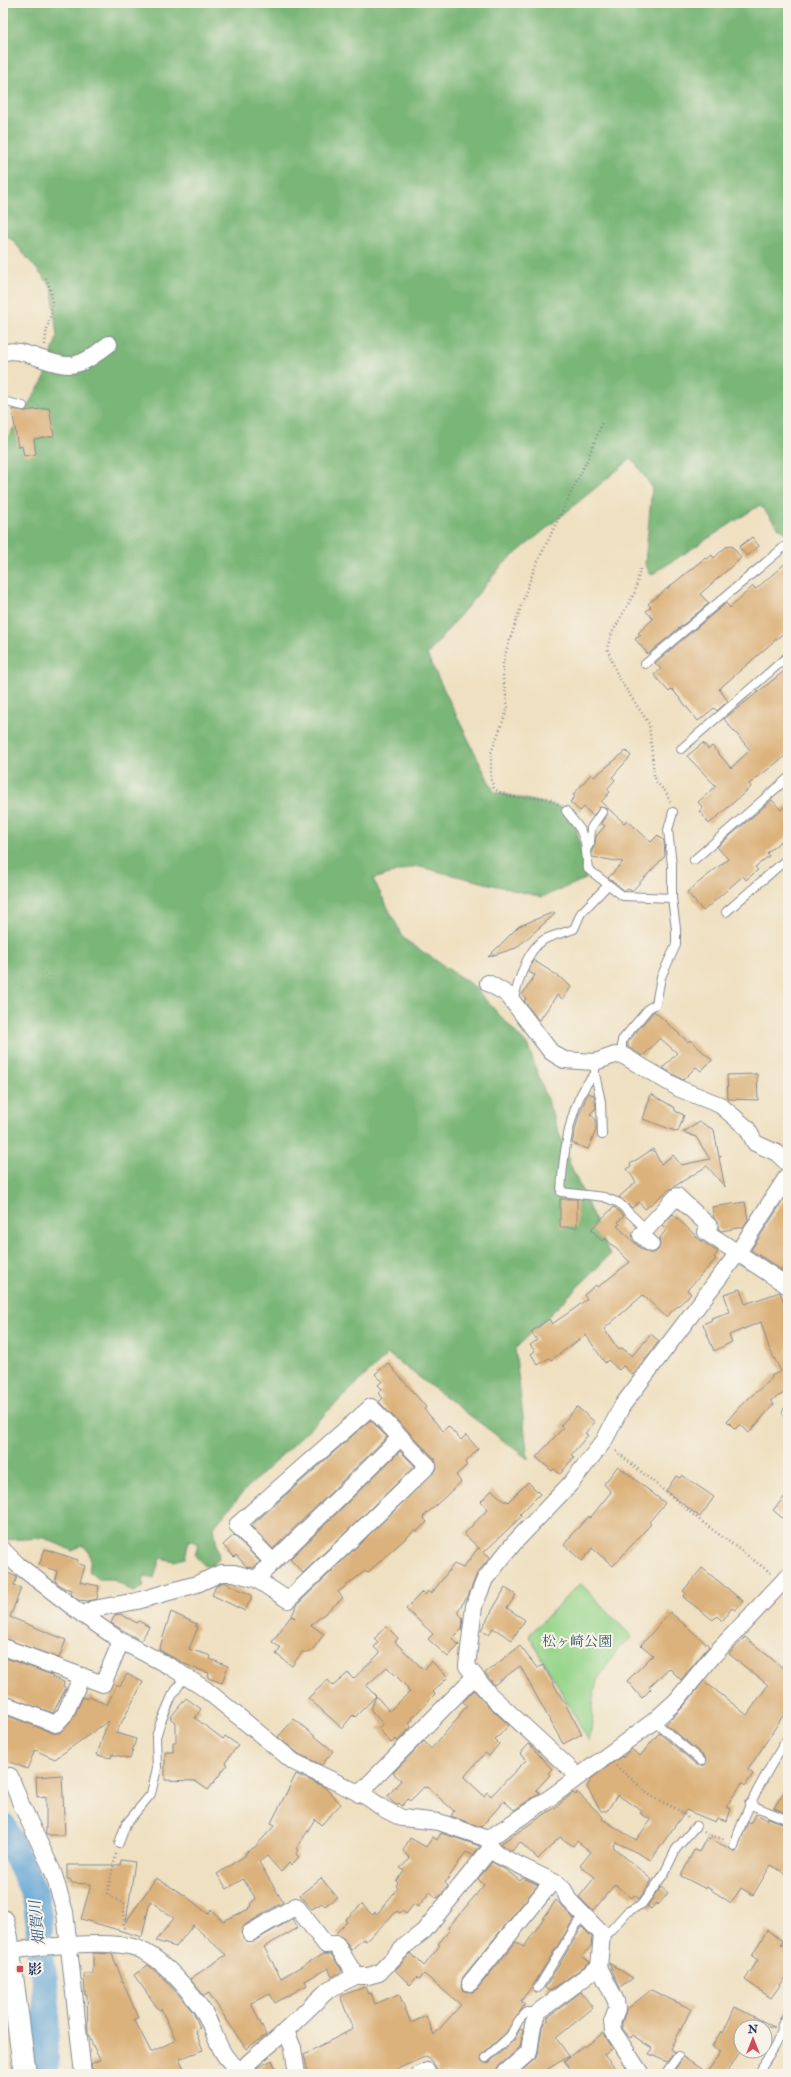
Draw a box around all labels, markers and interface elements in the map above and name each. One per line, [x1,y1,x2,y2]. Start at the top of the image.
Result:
park label: 松ヶ崎公園 [542,1633,612,1650]
water label: 畑賀川 [25,1898,49,1946]
place label: 影 [28,1961,42,1978]
marker: 影 [15,1964,25,1974]
north arrow [733,2019,773,2059]
text: N [747,2023,759,2036]

